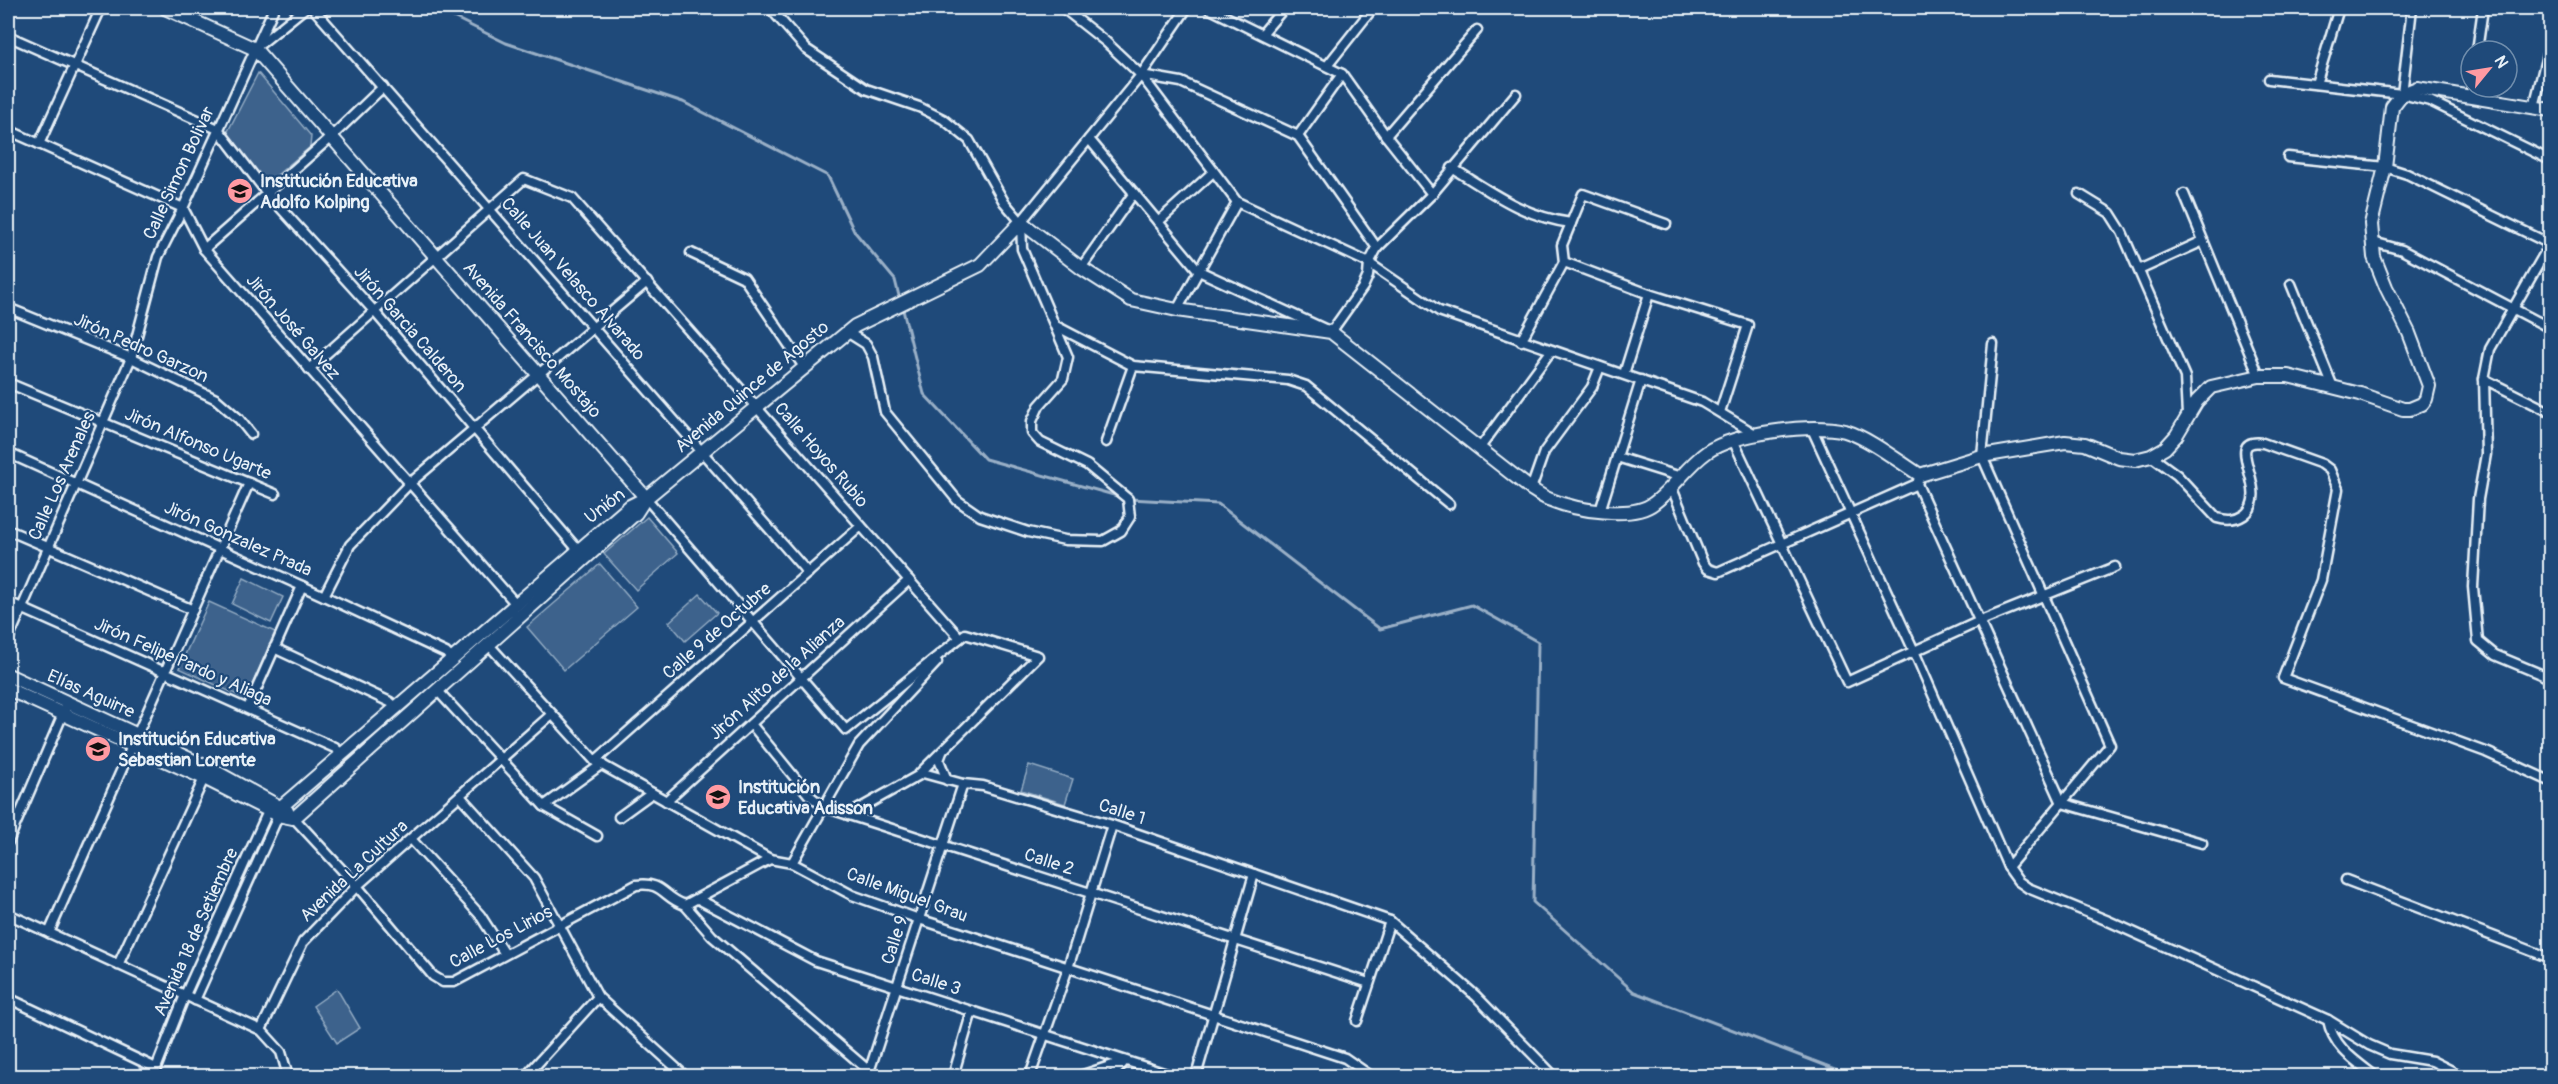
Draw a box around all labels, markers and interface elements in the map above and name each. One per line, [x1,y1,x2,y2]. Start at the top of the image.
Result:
north arrow [2459,39,2519,99]
text: N [2490,52,2513,72]
street label: Calle Simon Bolivar [138,102,220,243]
place label: Institución Educativa Adolfo Kolping [260,170,418,214]
school or university icon: Institución Educativa Adolfo Kolping [225,176,255,206]
street label: Calle Juan Velasco Alvarado [496,193,650,366]
street label: Avenida Francisco Mostajo [458,257,607,423]
street label: Jirón Garcia Calderon [349,261,471,397]
street label: Jirón José Galvez [241,269,345,385]
street label: Jirón Pedro Garzon [70,308,212,388]
street label: Avenida Quince de Agosto [670,316,834,458]
street label: Calle Hoyos Rubio [769,398,873,513]
street label: Jirón Alfonso Ugarte [121,403,275,485]
street label: Calle Los Arenales [23,408,101,544]
street label: Unión [580,483,630,529]
street label: Jirón Gonzalez Prada [160,496,316,582]
street label: Calle 9 de Octubre [658,577,776,684]
street label: Jirón Alito de la Alianza [704,611,850,745]
street label: Jirón Felipe Pardo y Aliaga [90,612,276,712]
street label: Elías Aguirre [44,665,138,724]
place label: Institución Educativa Sebastian Lorente [118,728,276,772]
school or university icon: Institución Educativa Sebastian Lorente [83,734,113,764]
place label: Institución Educativa Adisson [738,776,873,820]
school or university icon: Institución Educativa Adisson [703,782,733,812]
street label: Calle 1 [1096,794,1148,830]
street label: Avenida La Cultura [295,815,413,927]
street label: Calle 2 [1021,843,1077,881]
street label: Avenida 18 de Setiembre [149,844,244,1020]
street label: Calle Miguel Grau [843,862,971,928]
street label: Calle Los Lirios [446,900,556,974]
street label: Calle 9 [876,913,914,967]
street label: Calle 3 [908,963,964,1001]

